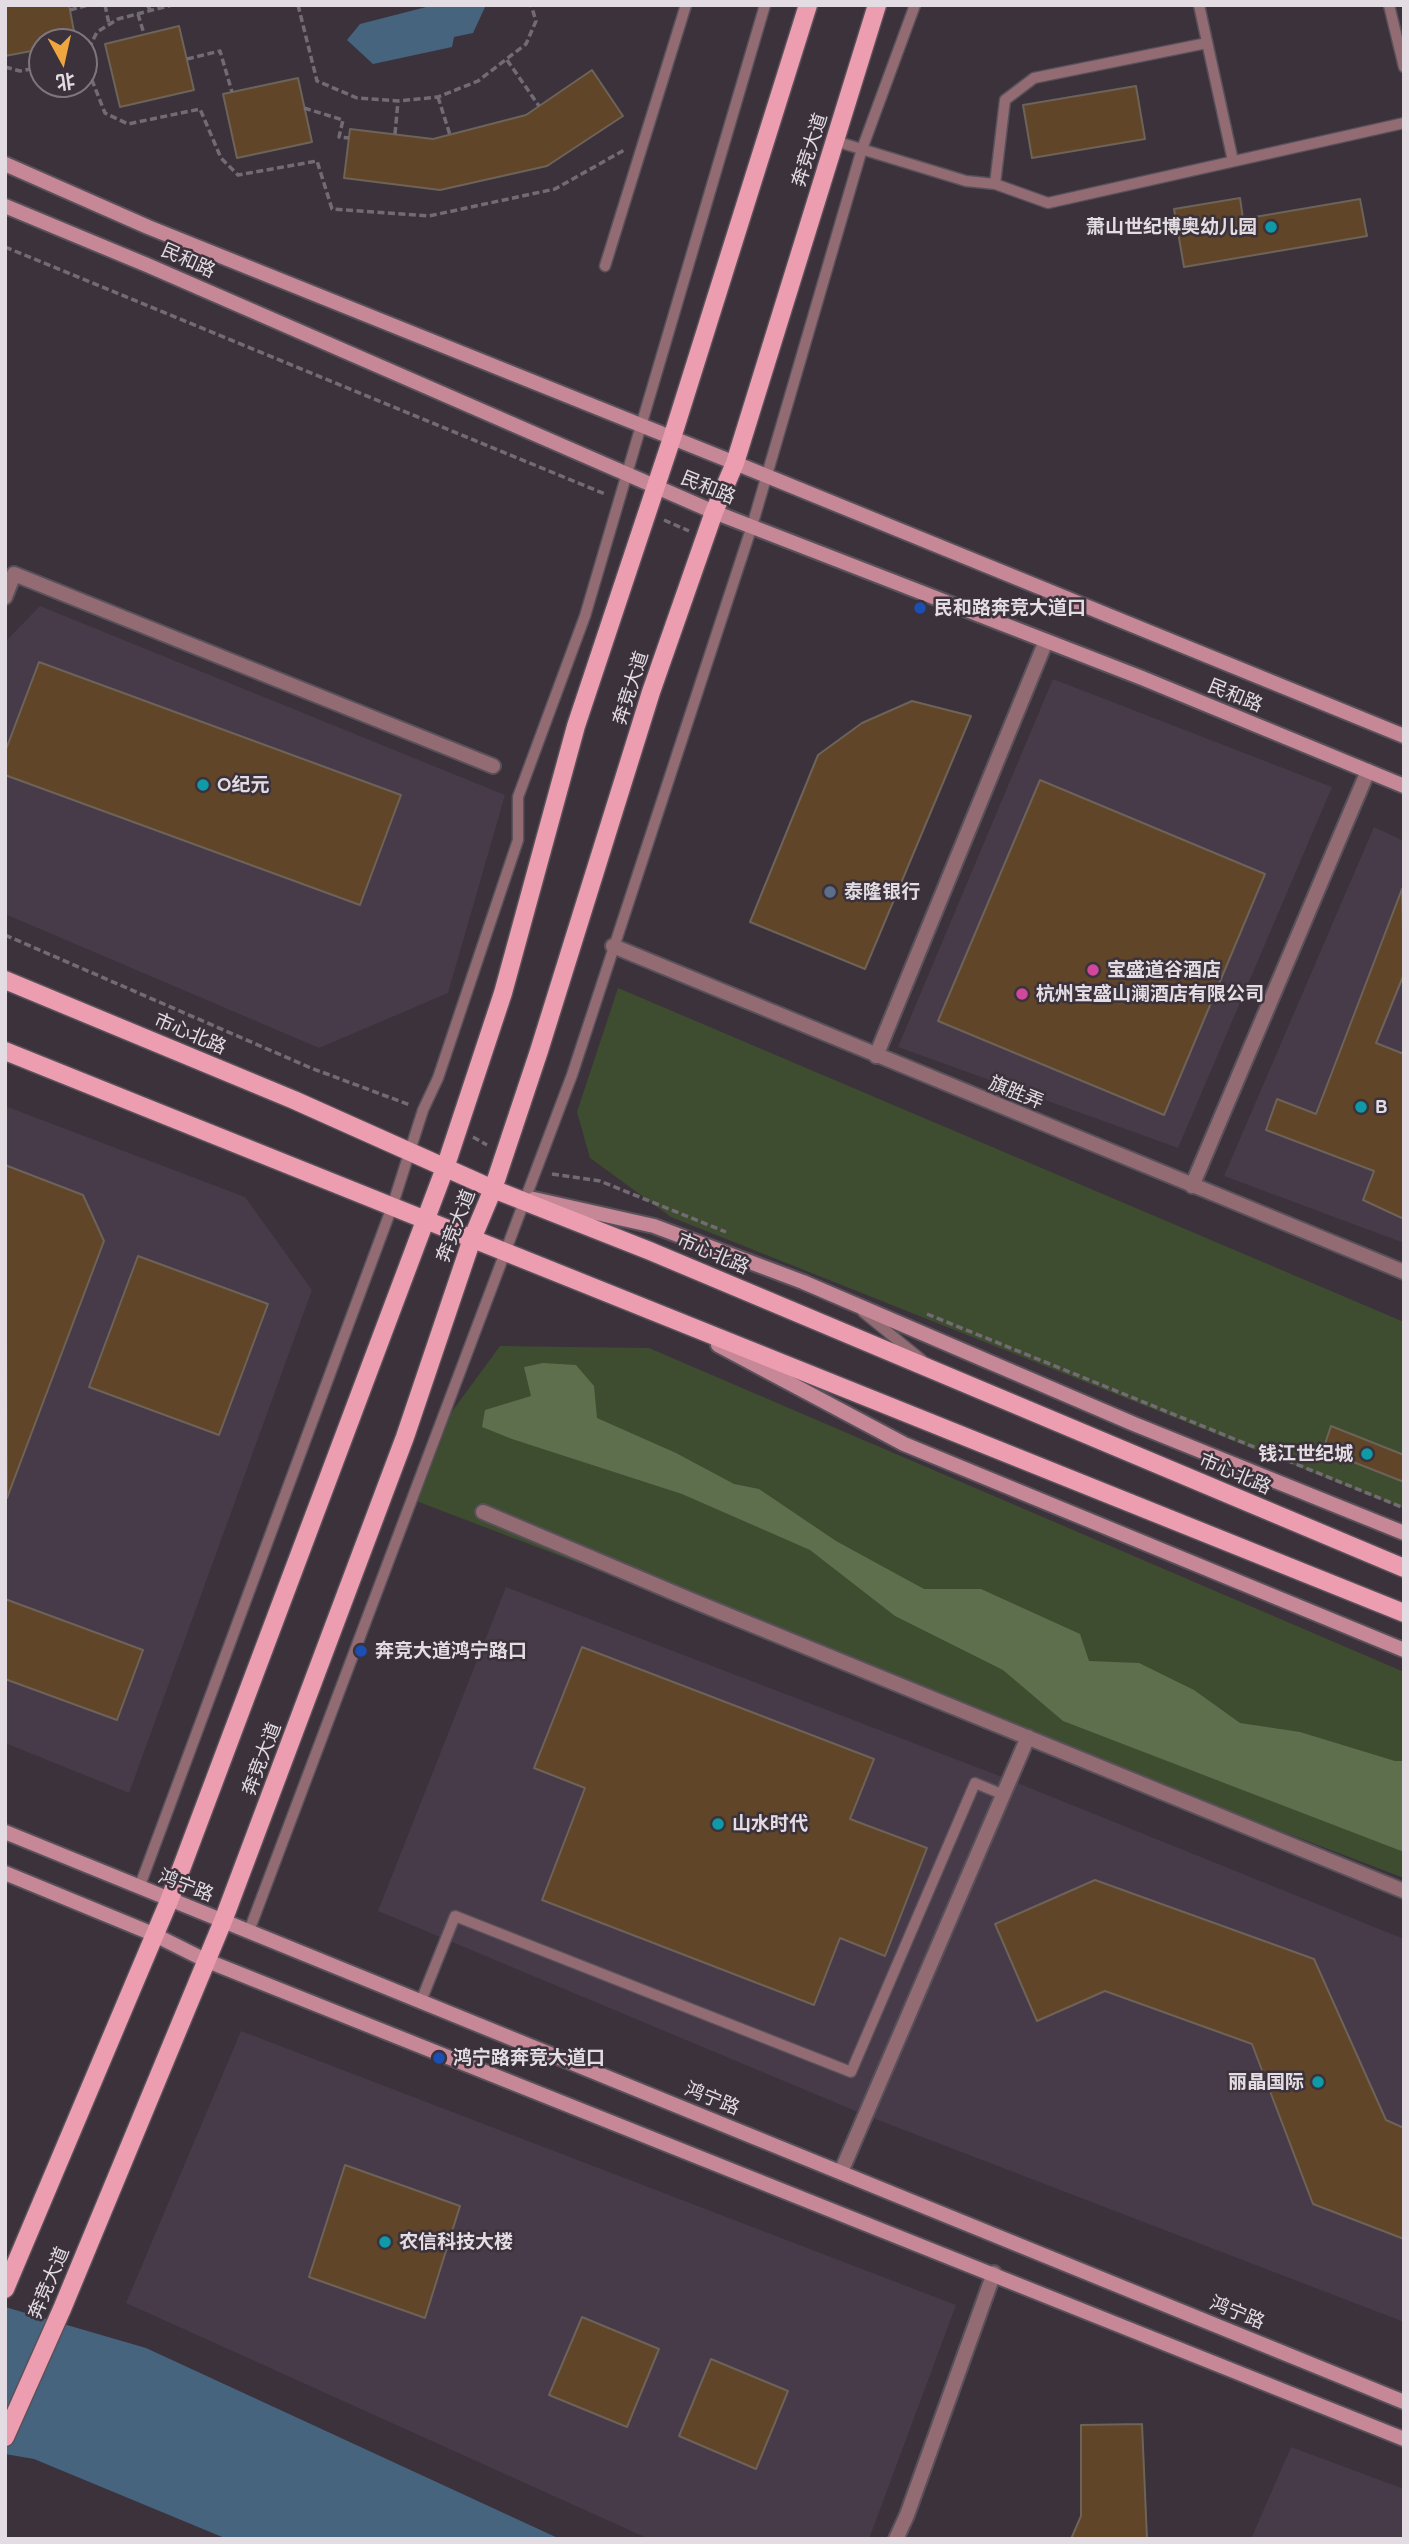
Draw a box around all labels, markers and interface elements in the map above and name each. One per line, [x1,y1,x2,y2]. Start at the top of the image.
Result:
north arrow [28,28,98,98]
text: 北 [55,69,77,95]
street label: 奔竞大道 [787,110,833,190]
place label: 萧山世纪博奥幼儿园 [1086,216,1257,238]
marker: 萧山世纪博奥幼儿园 [1263,219,1279,235]
street label: 民和路 [157,239,219,283]
street label: 民和路 [677,467,739,509]
place label: 民和路奔竞大道口 [934,597,1086,619]
marker: 民和路奔竞大道口 [912,600,928,616]
street label: 奔竞大道 [608,648,654,728]
street label: 民和路 [1204,675,1266,717]
place label: O纪元 [217,774,269,796]
marker: O纪元 [195,777,211,793]
place label: 泰隆银行 [844,881,920,903]
marker: 泰隆银行 [822,884,838,900]
place label: 宝盛道谷酒店 [1107,959,1221,981]
marker: 宝盛道谷酒店 [1085,962,1101,978]
place label: 杭州宝盛山澜酒店有限公司 [1036,983,1264,1005]
marker: 杭州宝盛山澜酒店有限公司 [1014,986,1030,1002]
street label: 市心北路 [151,1009,229,1059]
street label: 旗胜弄 [985,1072,1047,1114]
place label: B [1375,1096,1387,1118]
marker: B [1353,1099,1369,1115]
street label: 奔竞大道 [432,1186,480,1266]
street label: 市心北路 [674,1229,752,1279]
place label: 钱江世纪城 [1258,1443,1353,1465]
marker: 钱江世纪城 [1359,1446,1375,1462]
street label: 市心北路 [1196,1449,1274,1499]
place label: 奔竞大道鸿宁路口 [375,1640,527,1662]
marker: 奔竞大道鸿宁路口 [353,1643,369,1659]
street label: 奔竞大道 [238,1719,286,1799]
place label: 山水时代 [732,1813,808,1835]
marker: 山水时代 [710,1816,726,1832]
street label: 鸿宁路 [155,1865,217,1907]
place label: 鸿宁路奔竞大道口 [453,2047,605,2069]
marker: 鸿宁路奔竞大道口 [431,2050,447,2066]
place label: 丽晶国际 [1228,2071,1304,2093]
marker: 丽晶国际 [1310,2074,1326,2090]
street label: 鸿宁路 [681,2078,743,2120]
place label: 农信科技大楼 [399,2231,513,2253]
marker: 农信科技大楼 [377,2234,393,2250]
street label: 奔竞大道 [24,2244,74,2322]
street label: 鸿宁路 [1206,2292,1268,2334]

